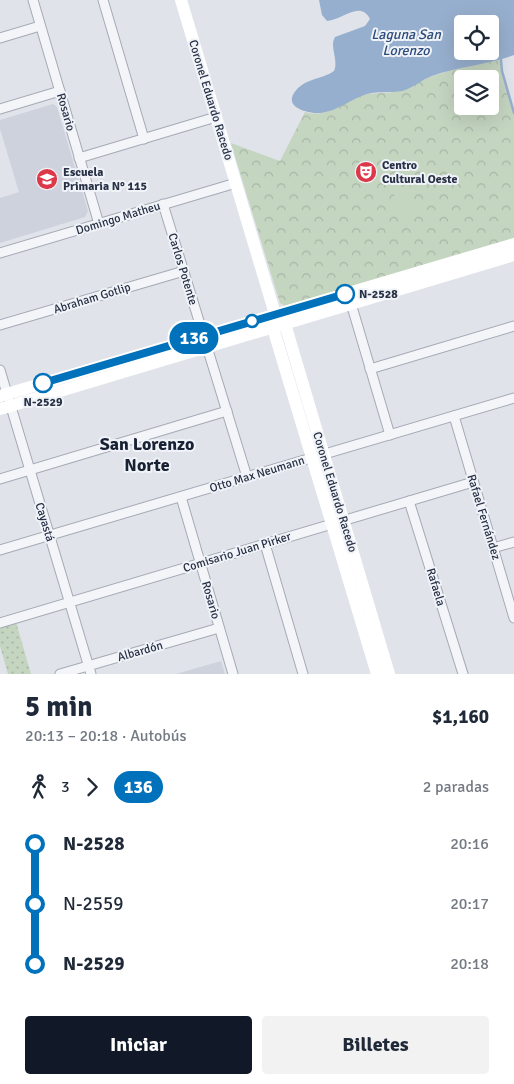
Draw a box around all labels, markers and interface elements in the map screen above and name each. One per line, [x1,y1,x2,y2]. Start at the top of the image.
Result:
map controls [454,15,499,115]
button: locate [454,15,499,60]
water label: Laguna San Lorenzo [371,26,441,59]
street label: Coronel Eduardo Racedo [185,38,236,162]
button: layers [454,70,499,115]
street label: Rosario [53,91,78,133]
place label: Centro Cultural Oeste [382,158,457,187]
theatre icon: Centro Cultural Oeste [354,160,378,184]
place label: Escuela Primaria N° 115 [63,165,147,194]
school or university icon: Escuela Primaria N° 115 [35,167,59,191]
street label: Domingo Matheu [74,199,162,238]
street label: Carlos Potente [164,231,201,307]
street label: Abraham Gotlip [52,280,133,317]
marker: N-2528 [335,284,355,304]
place label: N-2528 [359,287,398,302]
unlabelled marker [245,314,259,328]
line badge: 136 [165,322,223,354]
text: 136 [179,327,209,349]
marker: N-2529 [33,373,53,393]
place label: N-2529 [24,395,63,410]
street label: Coronel Eduardo Racedo [309,430,360,554]
district label: San Lorenzo Norte [100,433,194,476]
street label: Otto Max Neumann [208,453,306,496]
street label: Rafael Fernández [463,473,504,562]
street label: Cayastá [31,501,58,544]
street label: Comisario Juan Pirker [181,529,294,576]
street label: Rafaela [423,566,448,608]
street label: Rosario [198,579,223,621]
street label: Albardón [116,638,165,665]
text: 5 min [25,690,93,724]
text: $1,160 [432,705,489,729]
text: 20:13 – 20:18 · Autobús [25,726,186,746]
icon: walk [25,773,53,801]
icon: forward [78,773,106,801]
text: 136 [124,776,153,798]
text: 3 [61,777,70,797]
text: 2 paradas [423,777,489,797]
text: N-2528 [63,832,124,856]
text: 20:16 [450,834,489,854]
text: N-2559 [63,892,124,916]
text: 20:17 [450,894,489,914]
text: N-2529 [63,952,124,976]
text: 20:18 [450,954,489,974]
button: Iniciar [25,1016,252,1074]
button: Billetes [262,1016,489,1074]

